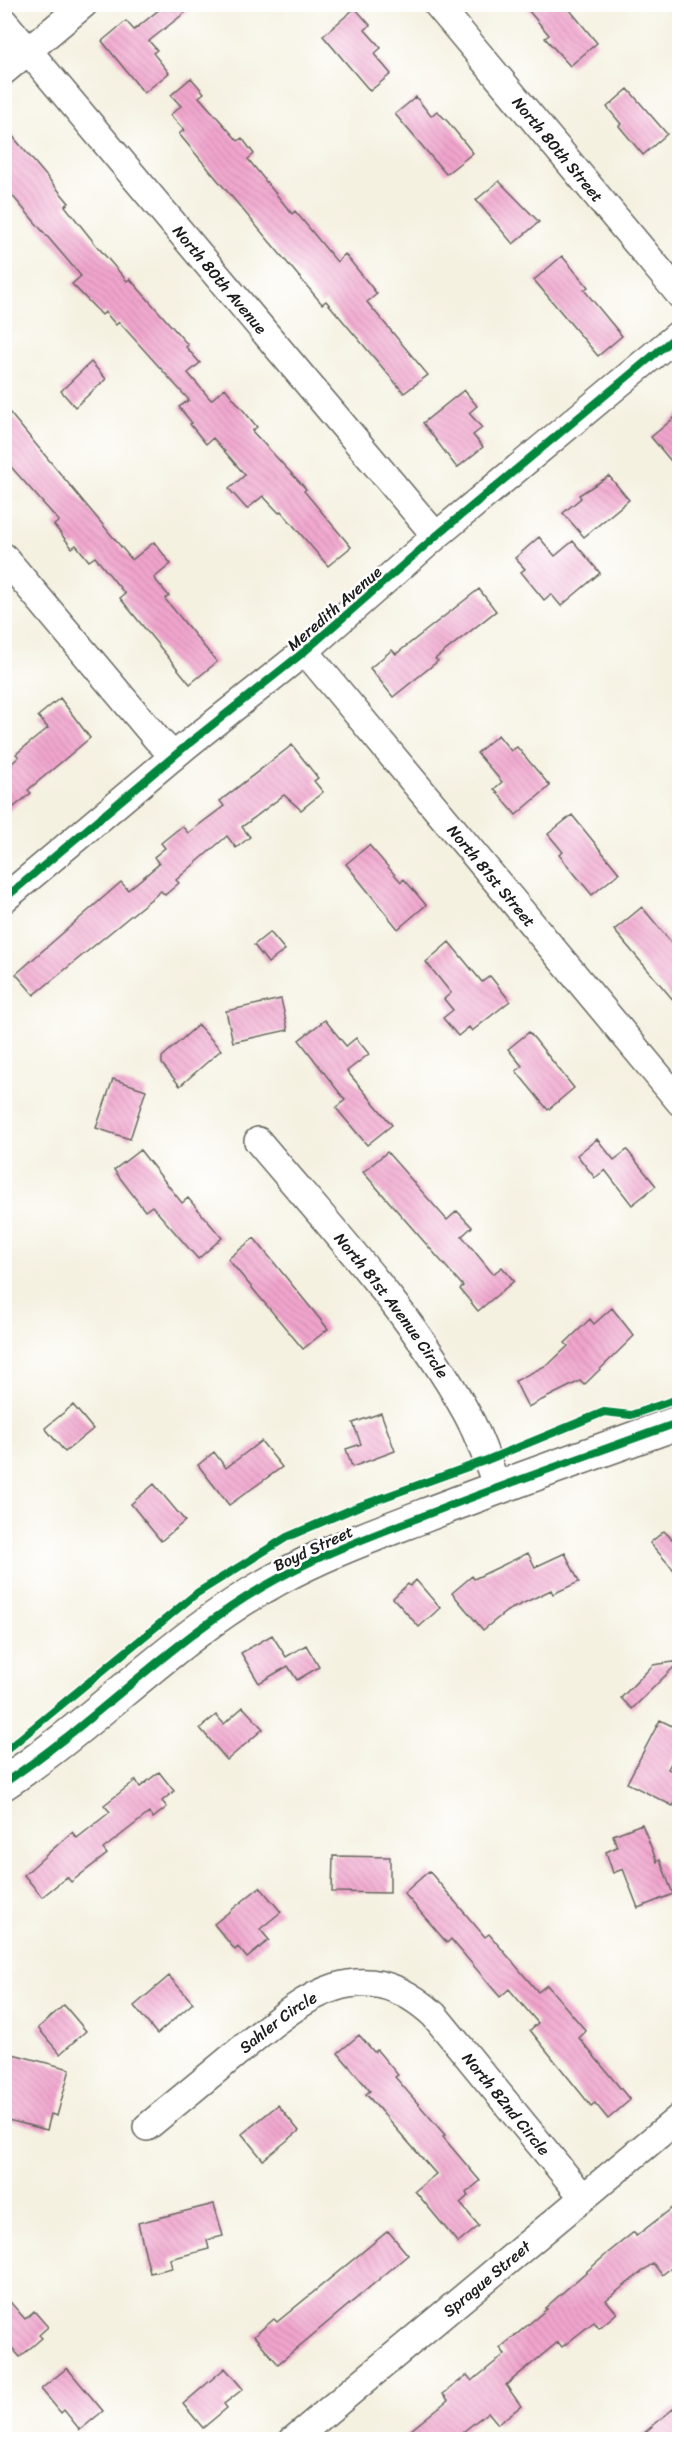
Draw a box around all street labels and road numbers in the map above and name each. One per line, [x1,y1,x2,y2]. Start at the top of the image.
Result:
street label: North 80th Street [505,90,611,209]
street label: North 80th Avenue [165,218,275,341]
street label: Meredith Avenue [280,558,389,658]
street label: North 81st Street [440,818,543,934]
street label: North 81st Avenue Circle [327,1226,457,1384]
street label: Boyd Street [268,1517,358,1580]
street label: Sahler Circle [232,1983,322,2061]
street label: North 82nd Circle [455,2046,558,2162]
street label: Sprague Street [436,2233,538,2325]

